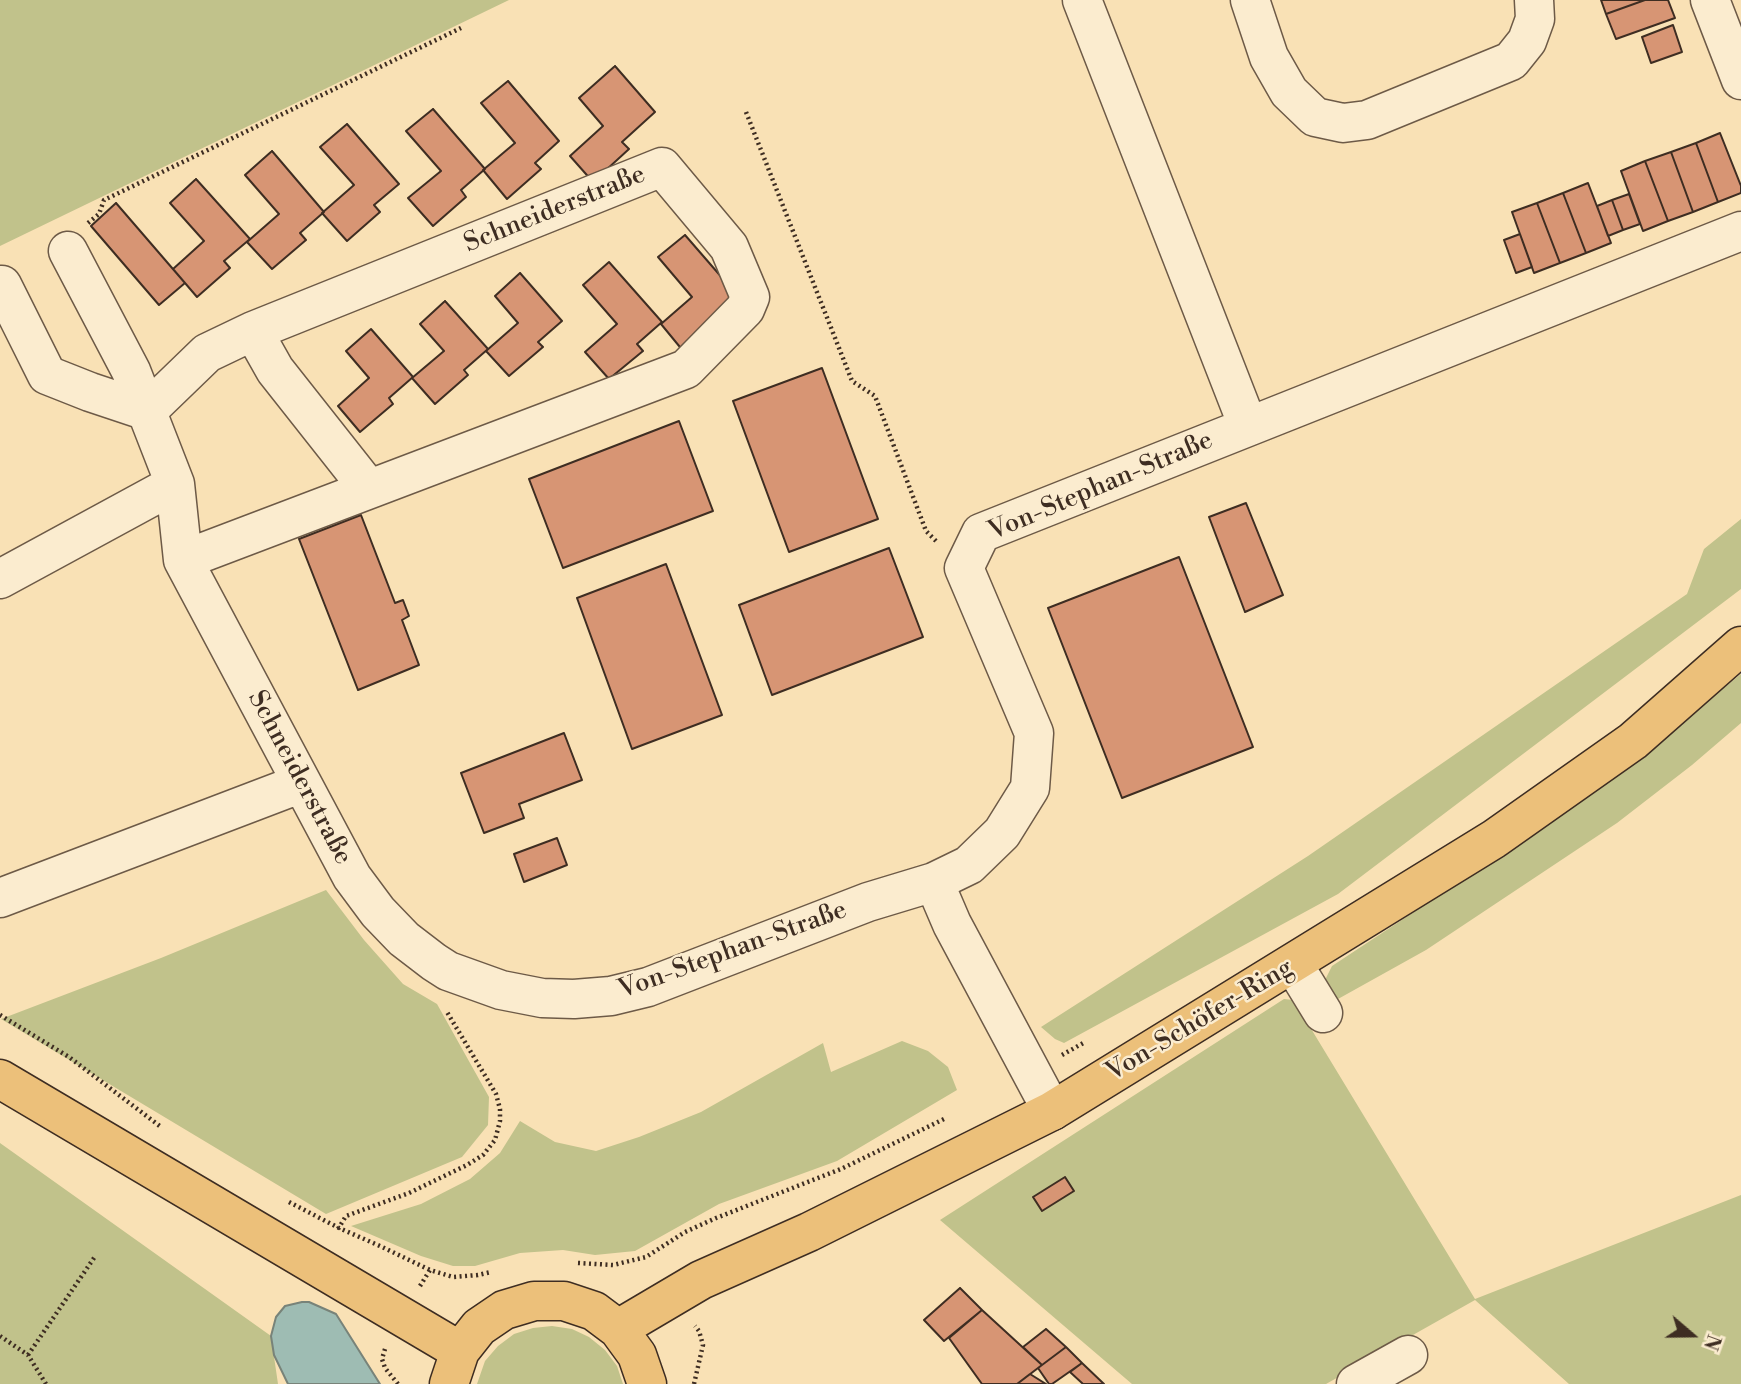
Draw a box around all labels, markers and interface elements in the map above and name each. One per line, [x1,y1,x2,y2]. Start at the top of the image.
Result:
street label: Schneiderstraße [460,159,650,261]
street label: Von-Stephan-Straße [984,426,1218,548]
street label: Schneiderstraße [240,686,358,870]
street label: Von-Stephan-Straße [615,895,851,1007]
street label: Von-Schöfer-Ring [1101,953,1299,1089]
north arrow [1657,1300,1727,1370]
text: N [1698,1331,1726,1353]

